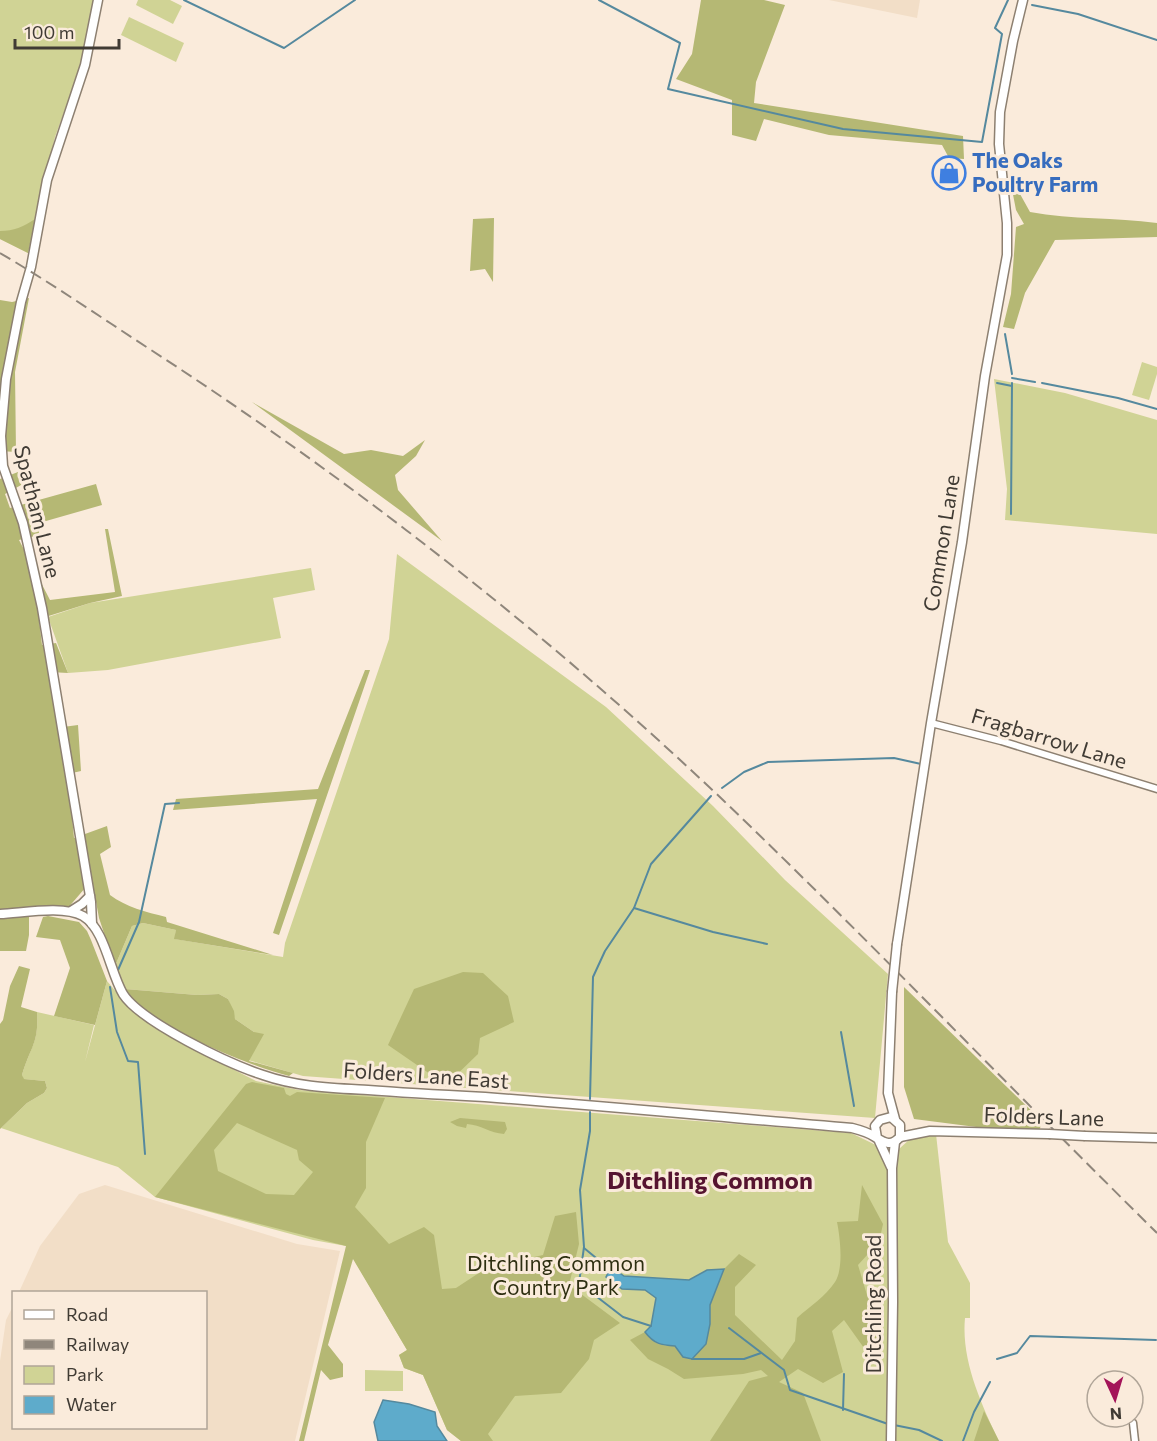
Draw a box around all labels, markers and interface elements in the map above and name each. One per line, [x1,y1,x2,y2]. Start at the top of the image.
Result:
scale bar [15,12,118,50]
text: 100 m [24,21,74,43]
place label: The Oaks Poultry Farm [972,147,1098,196]
shop icon: The Oaks Poultry Farm [931,155,967,191]
street label: Spatham Lane [10,443,67,581]
street label: Common Lane [917,473,964,613]
street label: Fragbarrow Lane [969,702,1130,773]
street label: Folders Lane East [342,1056,510,1093]
street label: Folders Lane [983,1101,1105,1130]
district label: Ditchling Common [607,1165,813,1194]
street label: Ditchling Road [860,1235,885,1373]
park label: Ditchling Common Country Park [467,1250,645,1299]
legend [12,1291,207,1429]
text: Road [66,1303,108,1325]
text: Railway [66,1333,129,1355]
text: Park [66,1363,104,1385]
north arrow [1085,1369,1145,1429]
text: Water [66,1393,117,1415]
text: N [1109,1405,1123,1424]

